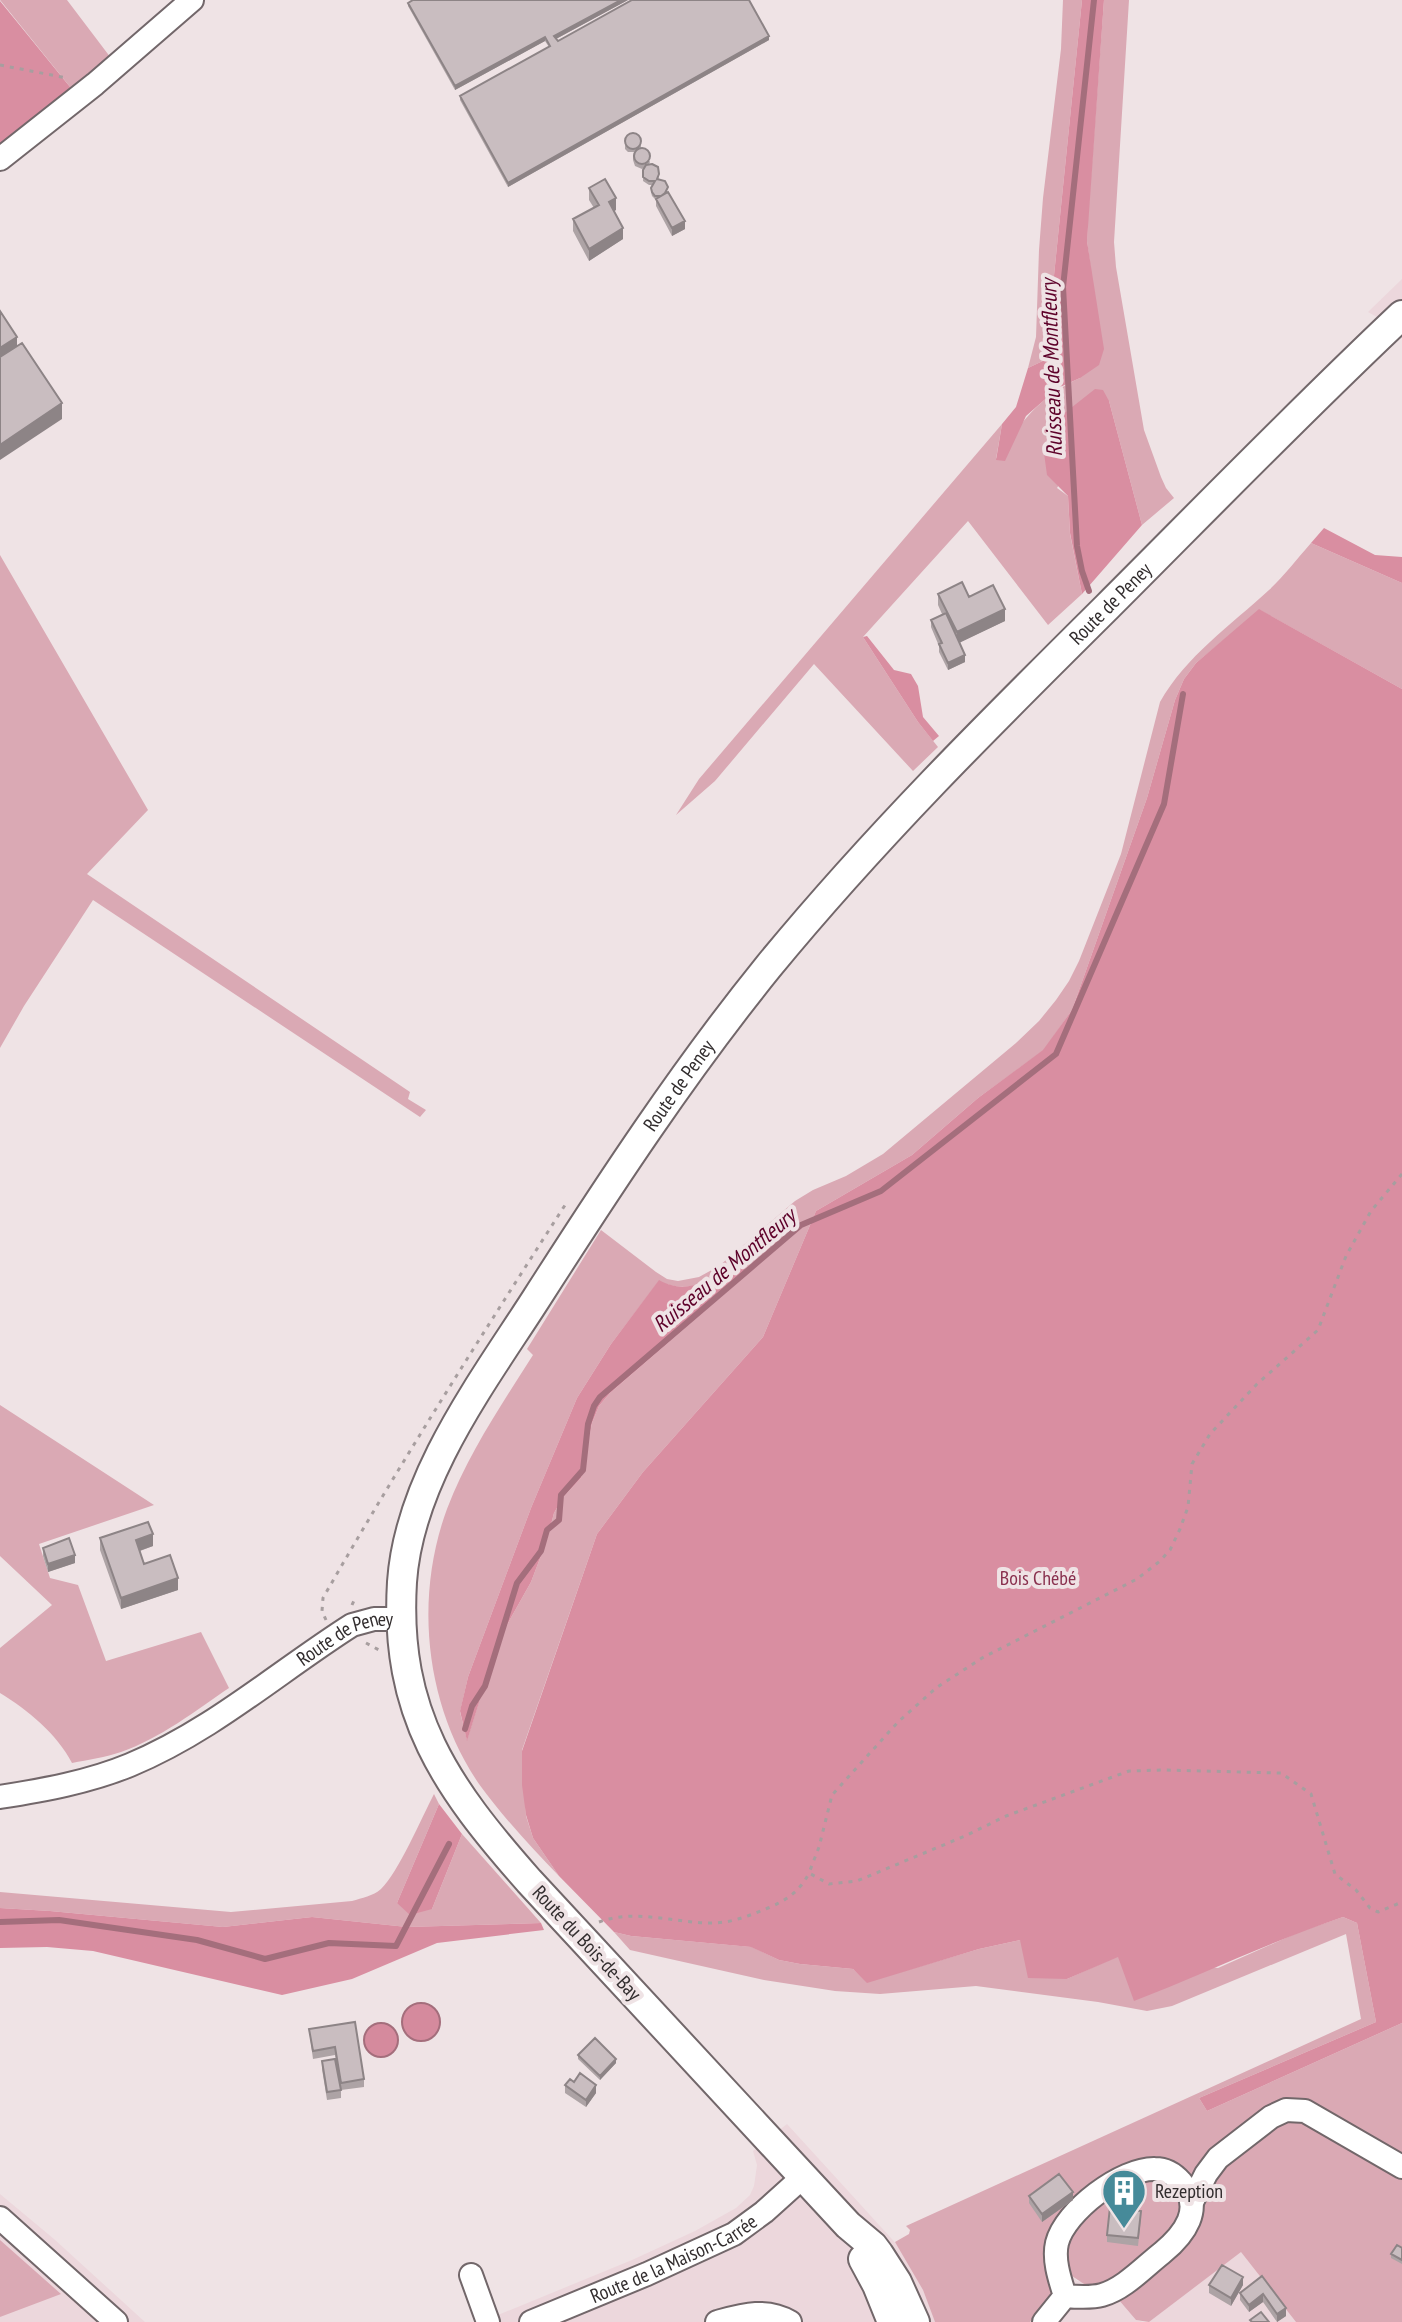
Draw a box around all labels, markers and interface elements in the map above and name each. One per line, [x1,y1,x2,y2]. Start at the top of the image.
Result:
water label: Ruisseau de Montfleury [1034,276,1068,457]
street label: Route de Peney [1064,556,1157,650]
street label: Route de Peney [637,1034,720,1136]
water label: Ruisseau de Montfleury [647,1200,803,1338]
park label: Bois Chébé [1000,1565,1076,1591]
street label: Route de Peney [291,1605,394,1672]
street label: Route du Bois-de-Bay [527,1880,647,2006]
building icon: Rezeption [1100,2167,1148,2230]
place label: Rezeption [1155,2178,1223,2204]
street label: Route de la Maison-Carrée [586,2208,762,2309]

